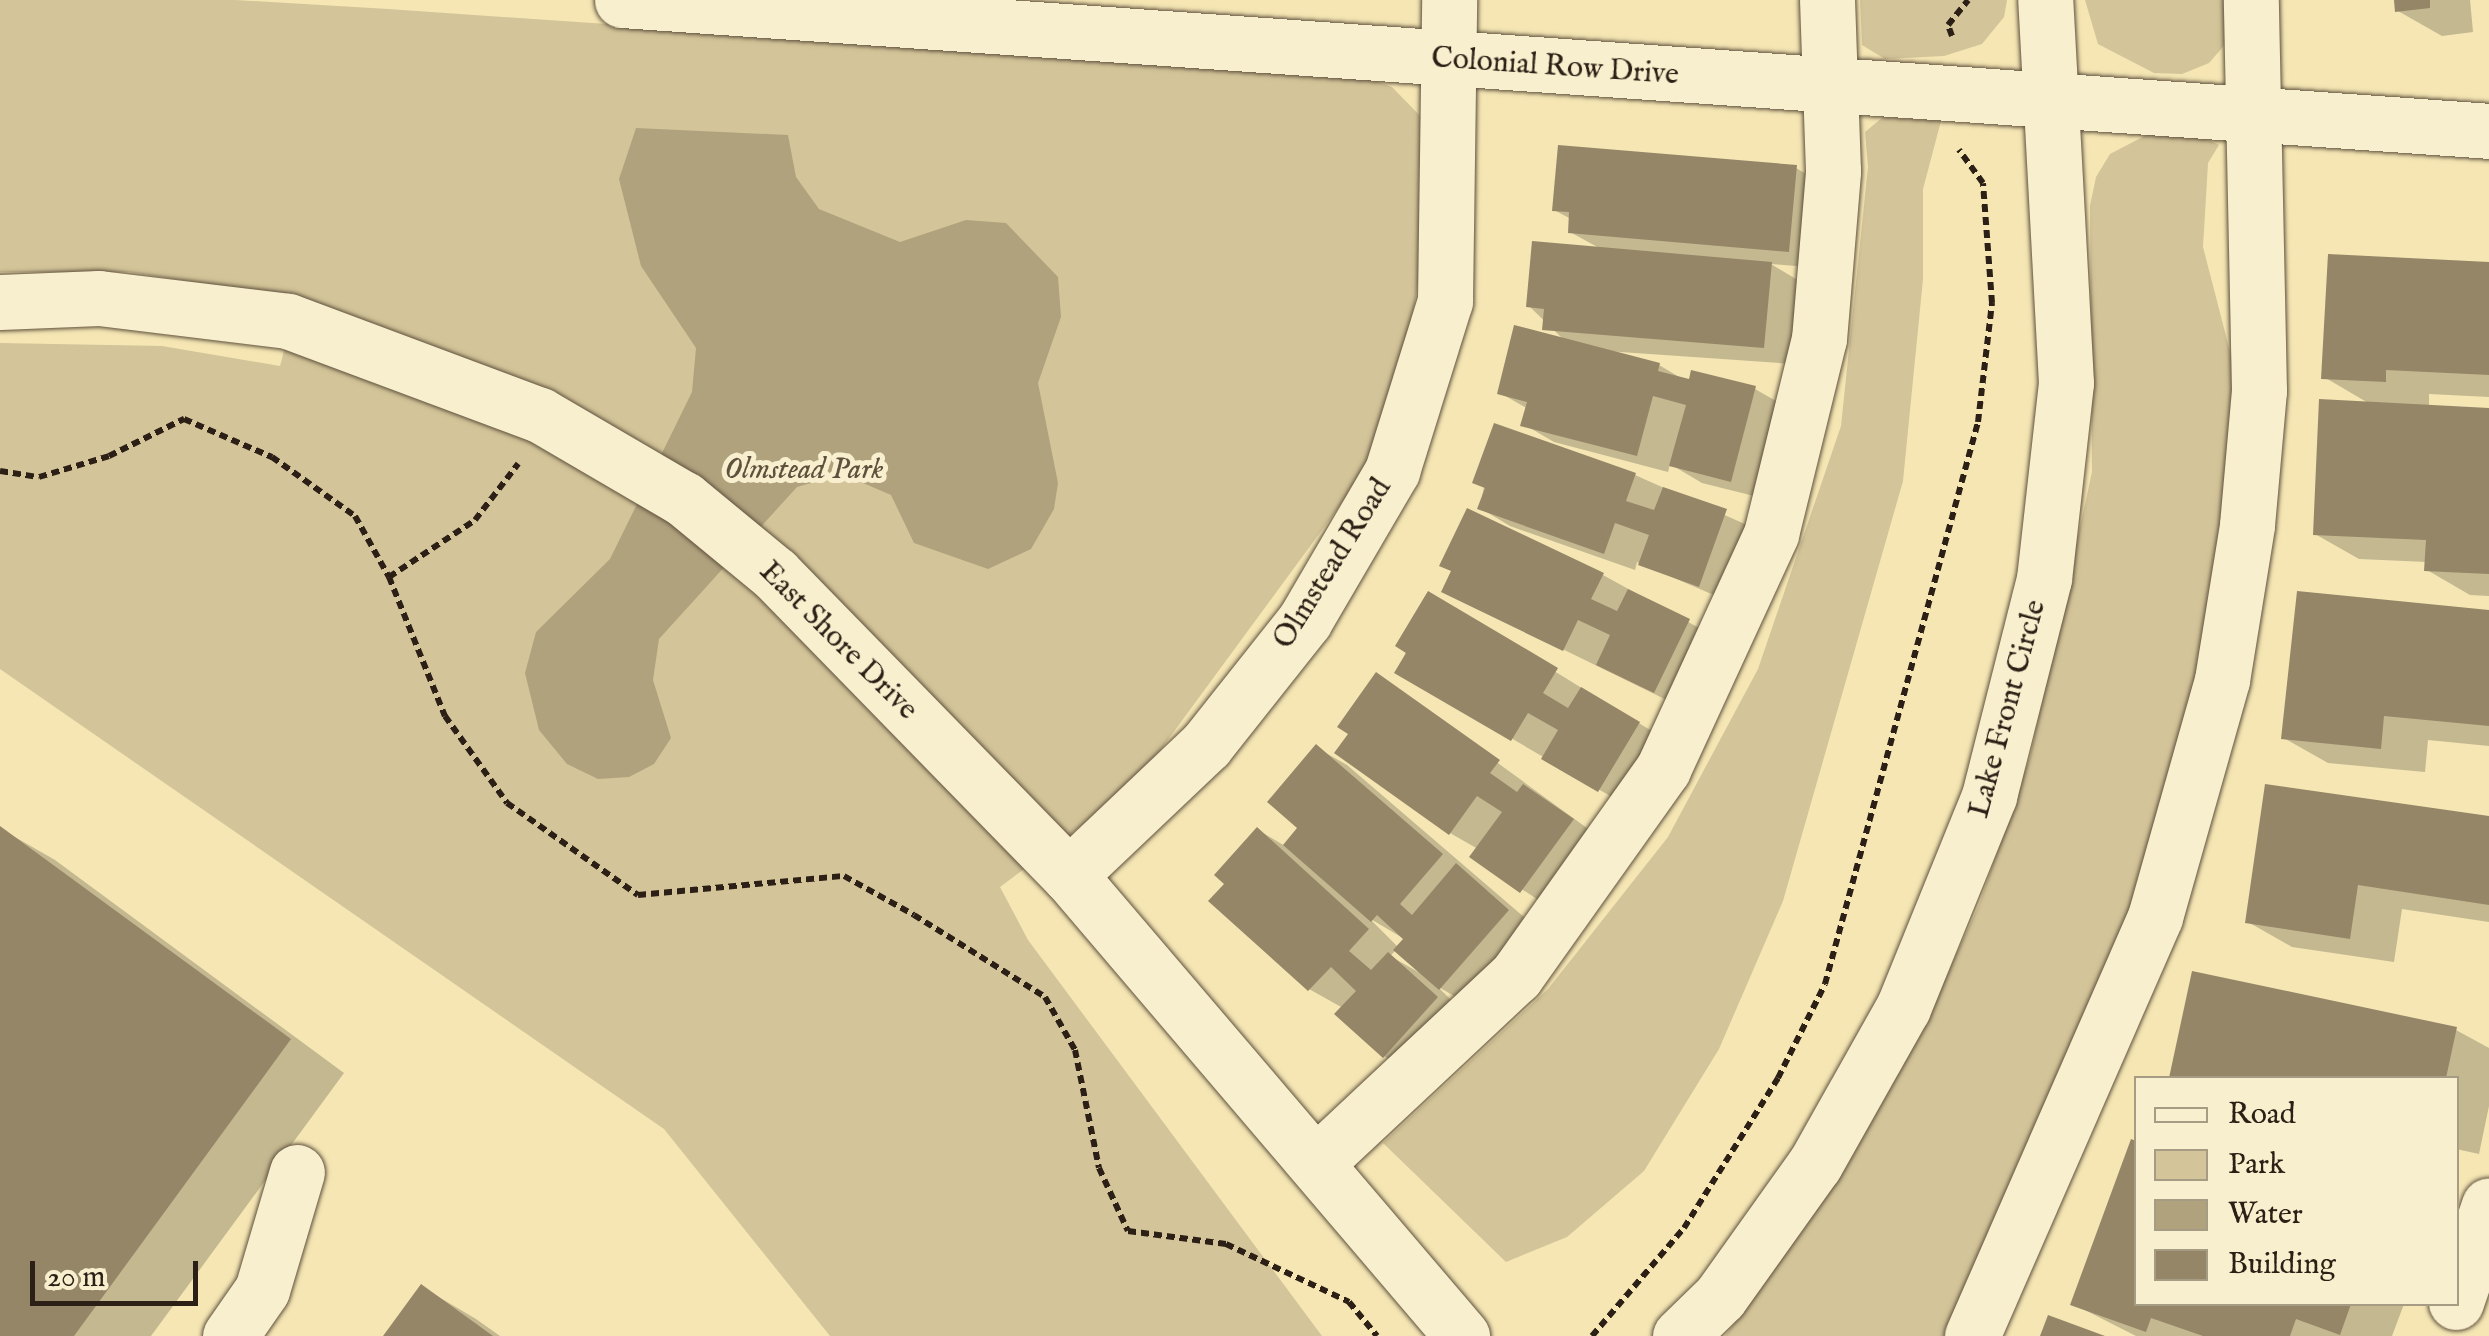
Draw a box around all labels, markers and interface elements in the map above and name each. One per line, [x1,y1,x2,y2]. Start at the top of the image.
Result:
street label: Colonial Row Drive [1430,40,1680,94]
park label: Olmstead Park [724,452,884,488]
street label: Olmstead Road [1266,472,1400,656]
street label: East Shore Drive [751,554,925,728]
street label: Lake Front Circle [1962,596,2054,822]
legend [2134,1076,2459,1306]
text: Road [2228,1096,2296,1134]
text: Park [2228,1146,2285,1184]
text: Water [2228,1196,2303,1234]
scale bar [35,1241,202,1303]
text: Building [2228,1246,2336,1284]
text: 20 m [47,1259,106,1297]

